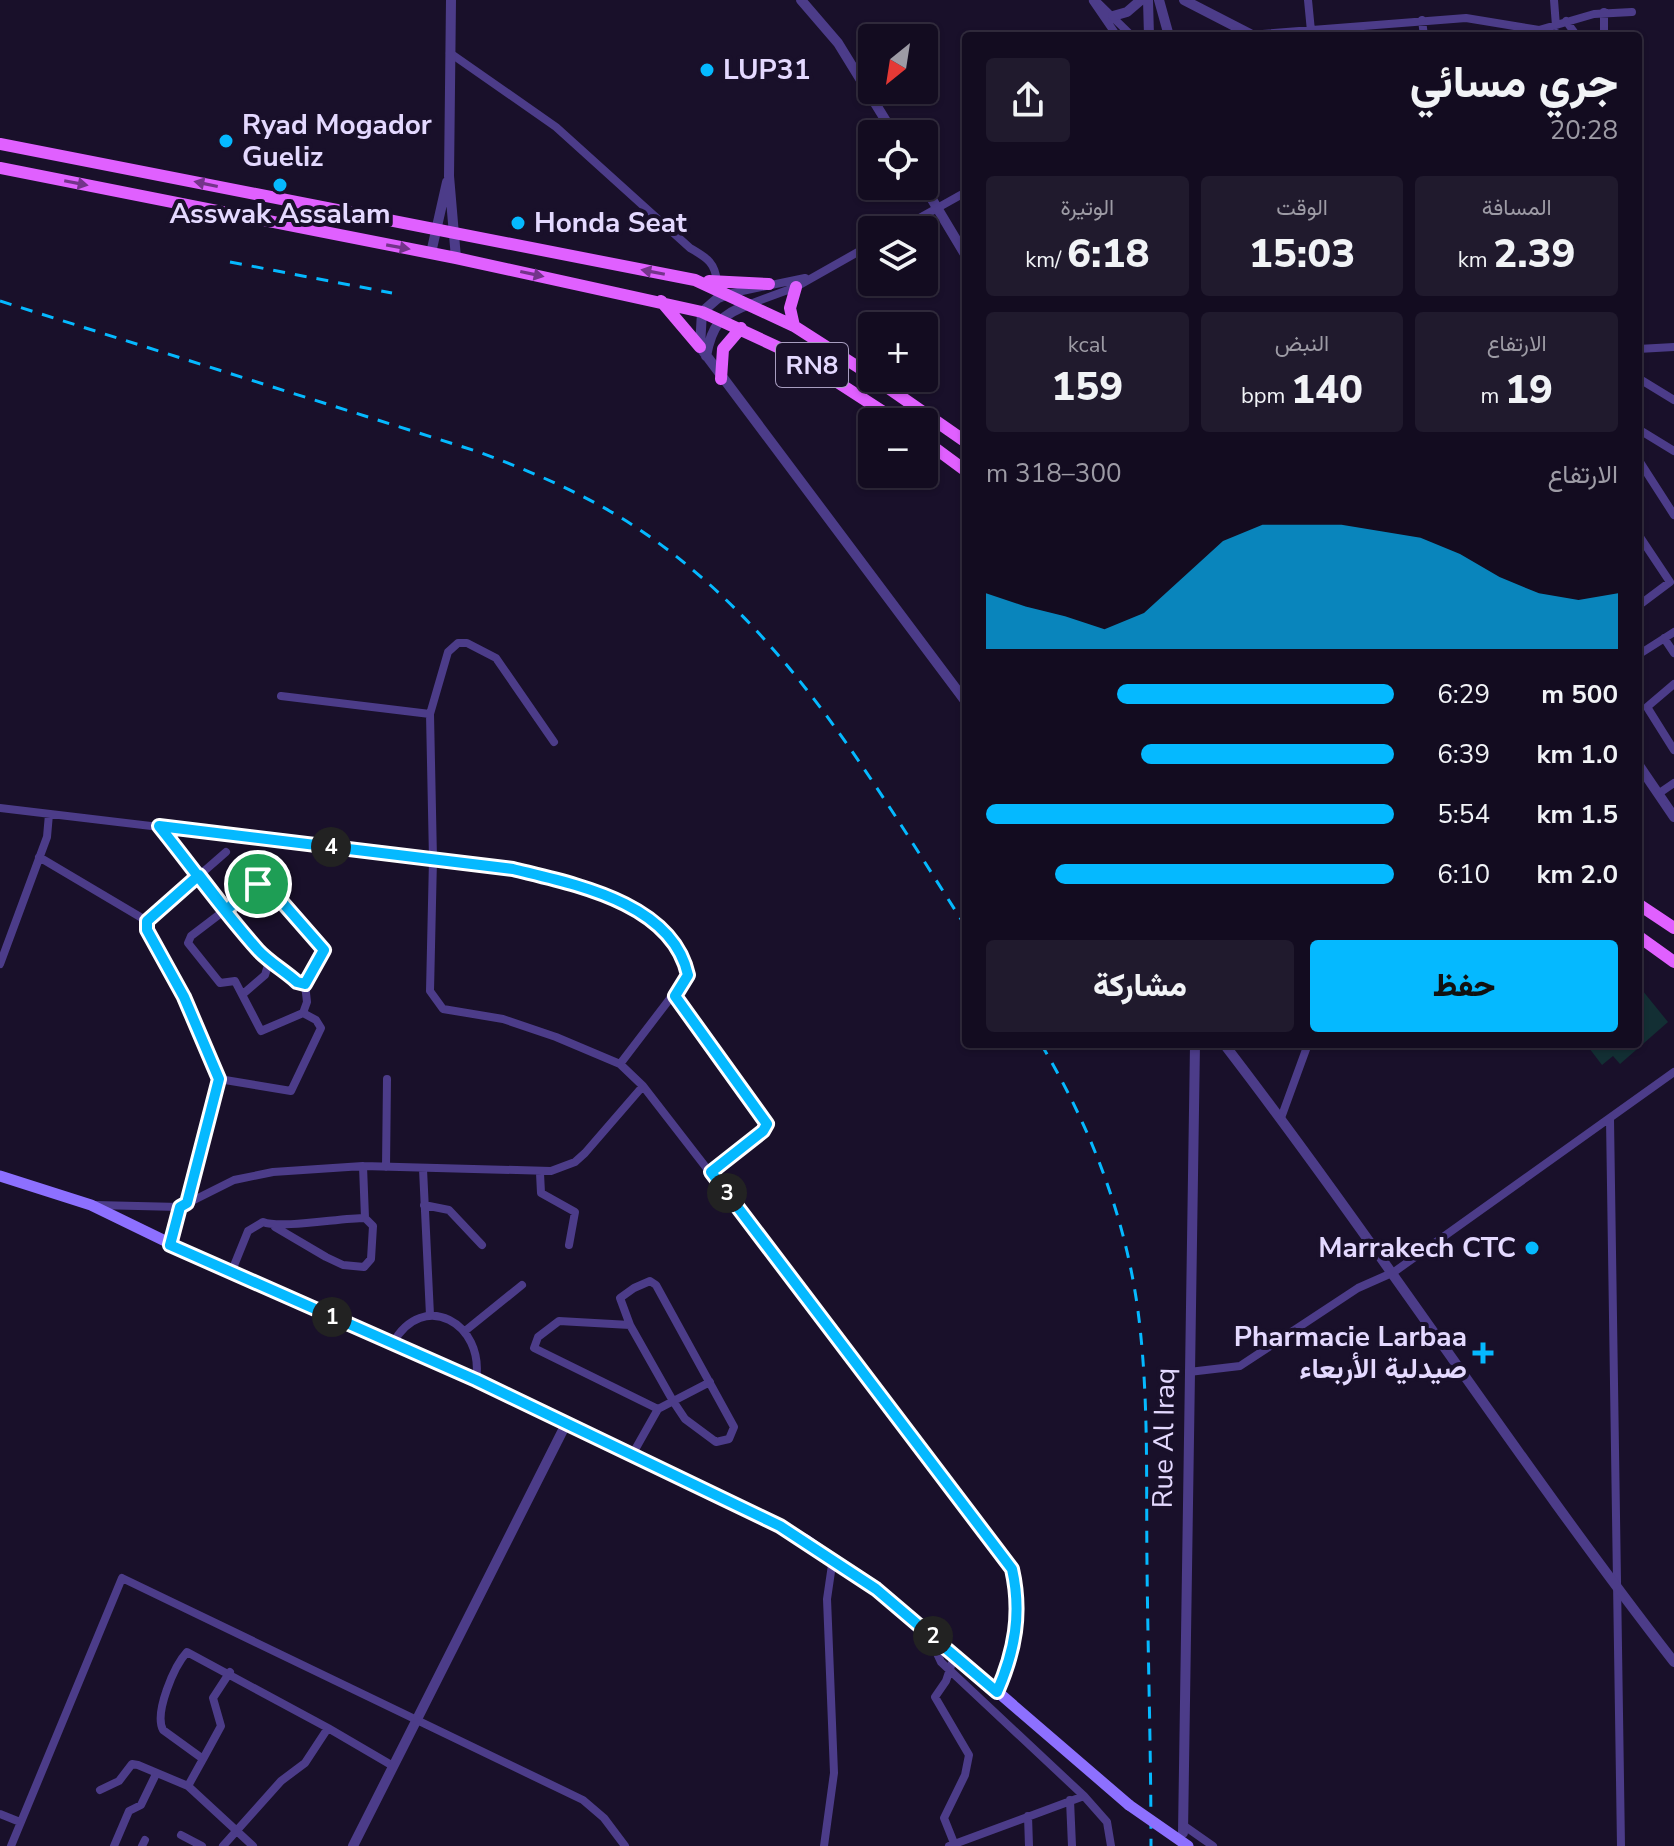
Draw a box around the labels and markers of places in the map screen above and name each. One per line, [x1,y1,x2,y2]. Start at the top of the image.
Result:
place label: LUP31 [723,51,810,89]
marker: LUP31 [698,61,716,79]
place label: Ryad Mogador Gueliz [242,106,432,176]
marker: Ryad Mogador Gueliz [217,132,235,150]
marker: Asswak Assalam [271,176,289,194]
place label: Asswak Assalam [169,195,391,233]
place label: Honda Seat [534,204,687,242]
marker: Honda Seat [509,214,527,232]
pin: 4 [311,827,351,867]
pin [224,850,292,918]
pin: 3 [707,1173,747,1213]
place label: Marrakech CTC [1318,1229,1516,1267]
marker: Marrakech CTC [1523,1239,1541,1257]
pin: 1 [312,1297,352,1337]
place label: Pharmacie Larbaa صيدلية الأربعاء [1234,1318,1467,1388]
marker: Pharmacie Larbaa صيدلية الأربعاء [1474,1344,1492,1362]
pin: 2 [913,1616,953,1656]

